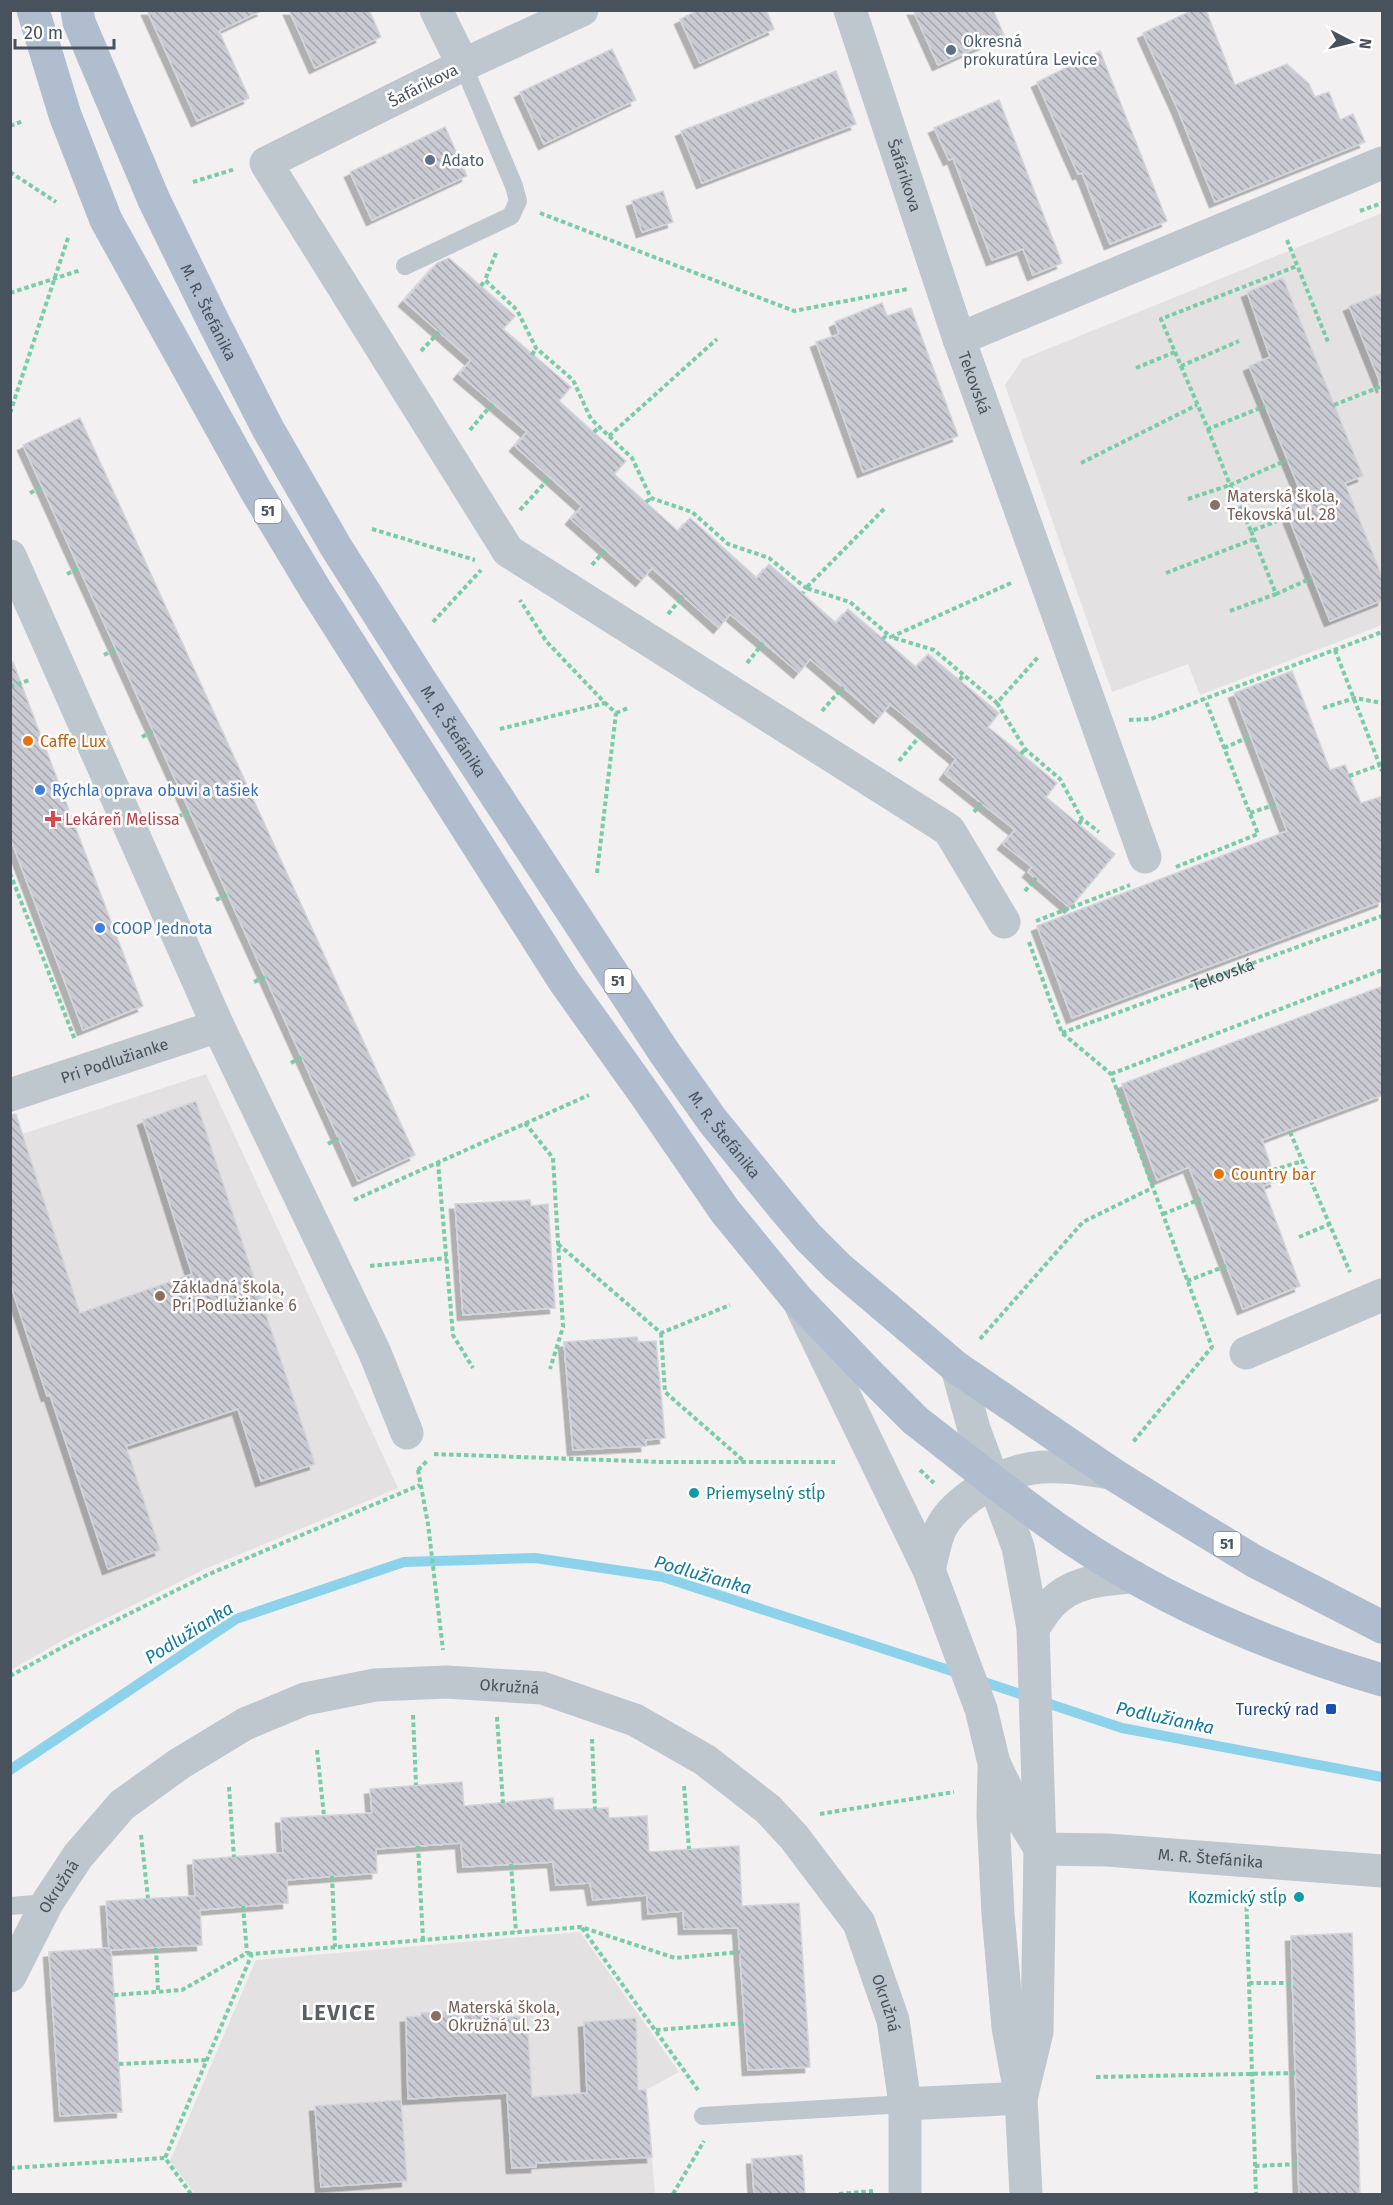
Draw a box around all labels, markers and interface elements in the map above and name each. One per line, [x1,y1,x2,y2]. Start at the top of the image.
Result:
scale bar [15,12,114,50]
north arrow [1321,12,1381,72]
text: 20 m [24,22,63,44]
place label: Okresná prokuratúra Levice [963,32,1098,69]
text: N [1355,37,1375,50]
marker: Okresná prokuratúra Levice [944,43,958,57]
street label: Šafárikova [385,59,461,111]
street label: Šafárikova [883,136,925,214]
place label: Adato [442,151,484,170]
marker: Adato [423,153,437,167]
street label: M. R. Štefánika [177,261,240,364]
street label: Tekovská [954,349,994,417]
place label: Materská škola, Tekovská ul. 28 [1227,487,1339,524]
marker: Materská škola, Tekovská ul. 28 [1208,498,1222,512]
road number: 51 [254,499,282,523]
street label: M. R. Štefánika [417,682,490,781]
place label: Caffe Lux [40,732,106,751]
marker: Caffe Lux [21,734,35,748]
place label: Rýchla oprava obuvi a tašiek [52,781,259,800]
marker: Rýchla oprava obuvi a tašiek [33,783,47,797]
place label: Lekáreň Melissa [65,810,180,829]
marker: Lekáreň Melissa [46,812,60,826]
place label: COOP Jednota [112,919,213,938]
marker: COOP Jednota [93,921,107,935]
street label: Tekovská [1189,955,1257,995]
road number: 51 [604,969,632,993]
street label: Pri Podlužianke [58,1034,171,1088]
street label: M. R. Štefánika [684,1087,764,1182]
place label: Country bar [1231,1165,1317,1184]
marker: Country bar [1212,1167,1226,1181]
place label: Základná škola, Pri Podlužianke 6 [172,1278,297,1315]
marker: Základná škola, Pri Podlužianke 6 [153,1289,167,1303]
place label: Priemyselný stĺp [706,1482,825,1503]
marker: Priemyselný stĺp [687,1486,701,1500]
road number: 51 [1214,1532,1240,1556]
water label: Podlužianka [652,1551,754,1599]
water label: Podlužianka [141,1597,237,1669]
street label: Okružná [479,1675,540,1698]
water label: Podlužianka [1114,1697,1216,1739]
place label: Turecký rad [1236,1700,1319,1719]
marker: Turecký rad [1324,1702,1338,1716]
street label: M. R. Štefánika [1157,1845,1264,1872]
street label: Okružná [35,1856,83,1916]
place label: Kozmický stĺp [1188,1886,1287,1907]
marker: Kozmický stĺp [1292,1890,1306,1904]
street label: Okružná [868,1972,904,2033]
place label: Materská škola, Okružná ul. 23 [448,1998,560,2035]
district label: LEVICE [301,1999,377,2026]
marker: Materská škola, Okružná ul. 23 [429,2009,443,2023]

